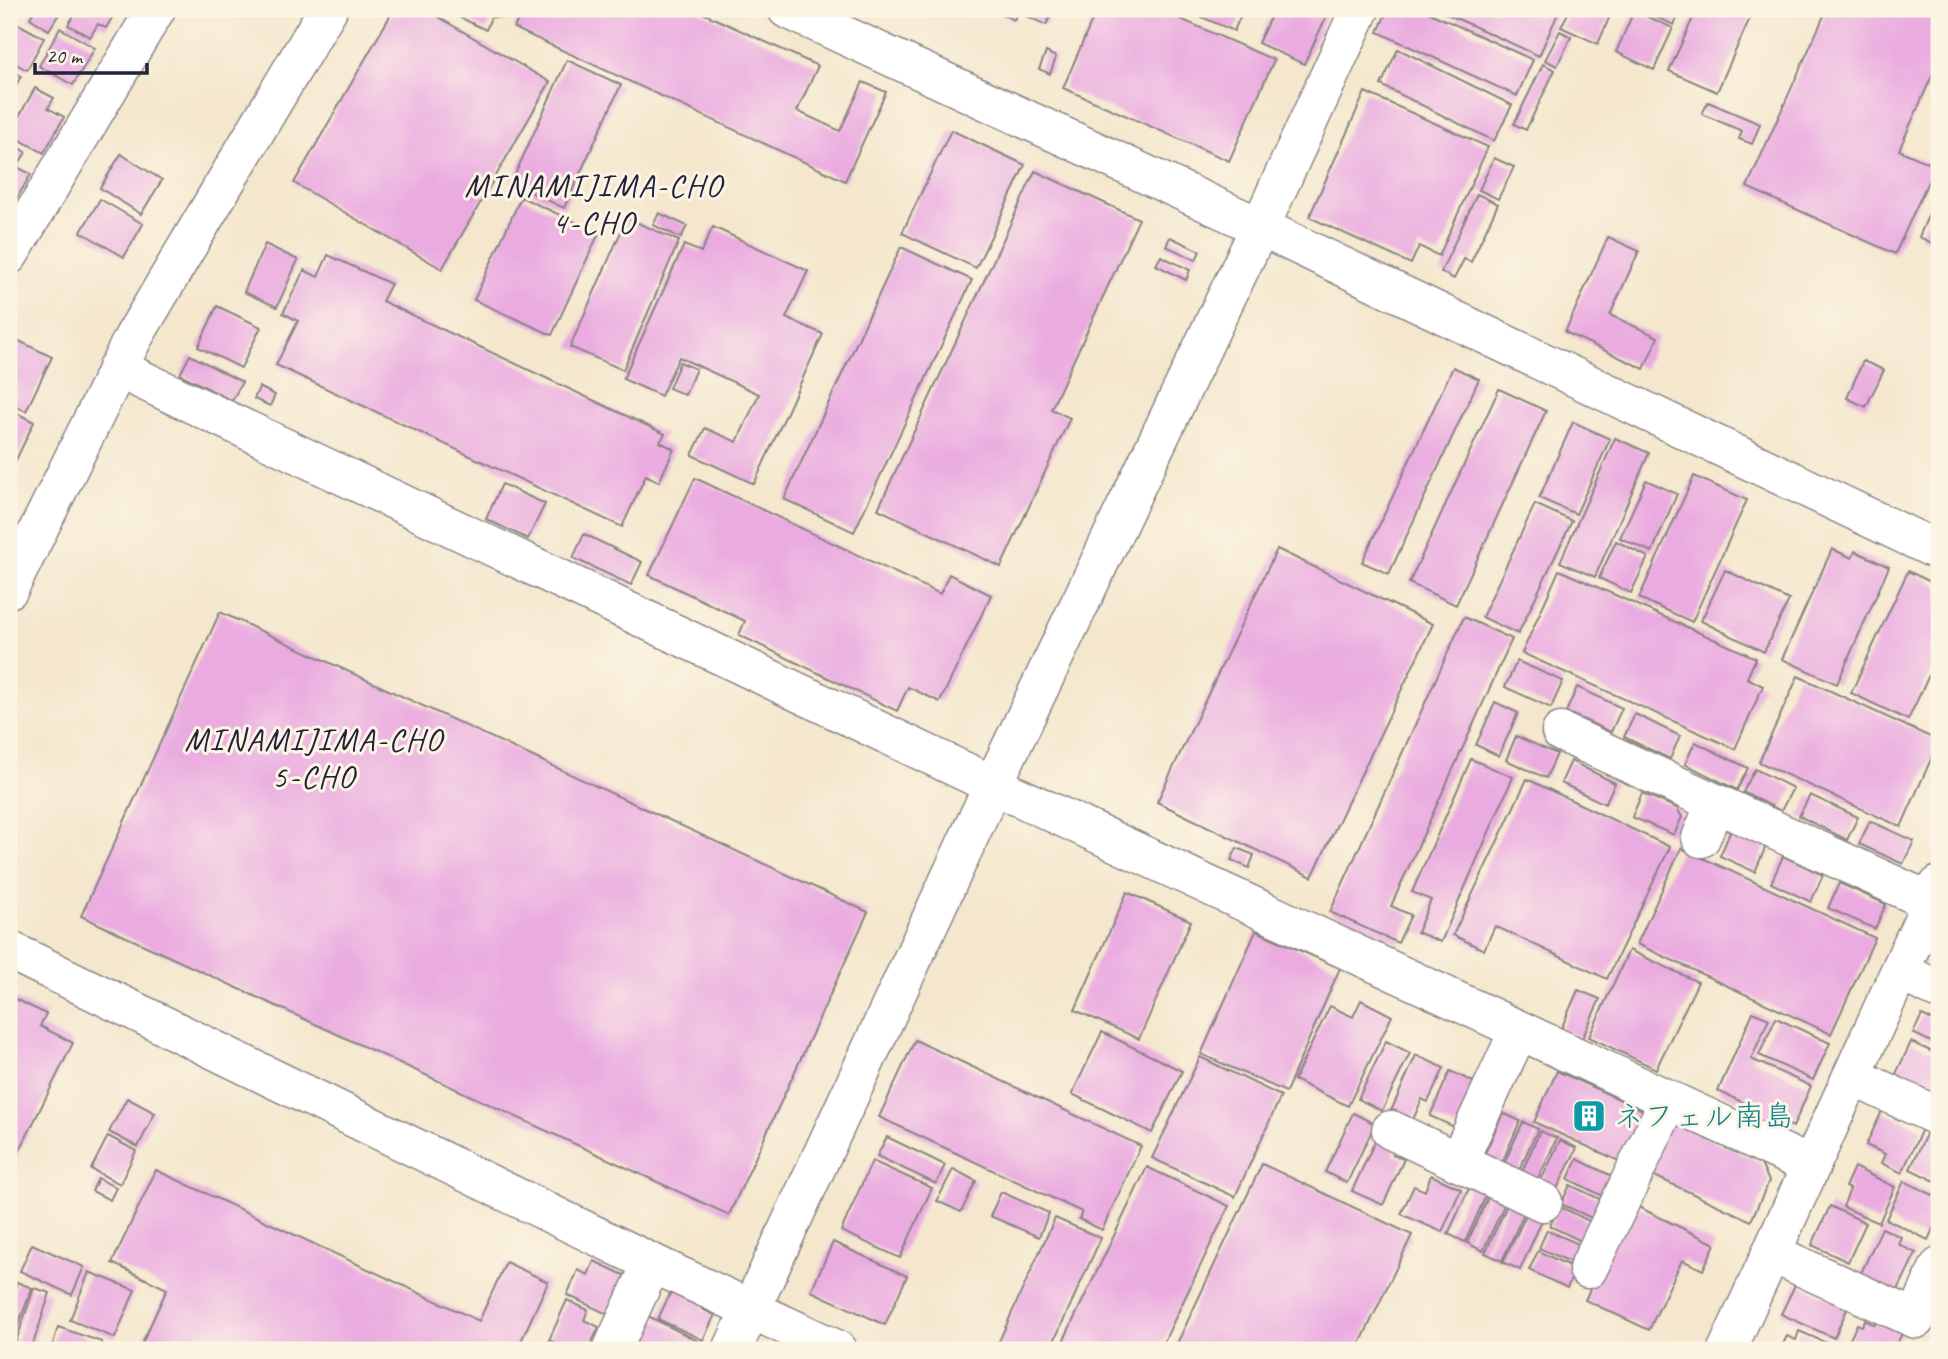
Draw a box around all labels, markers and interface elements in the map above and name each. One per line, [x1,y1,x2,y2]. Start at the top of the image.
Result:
scale bar [35,32,147,76]
text: 20 m [46,43,84,69]
district label: MINAMIJIMA-CHO 4-CHO [465,165,725,243]
district label: MINAMIJIMA-CHO 5-CHO [185,719,445,797]
building icon: ネフェル南島 [1570,1097,1608,1135]
place label: ネフェル南島 [1614,1097,1794,1135]

